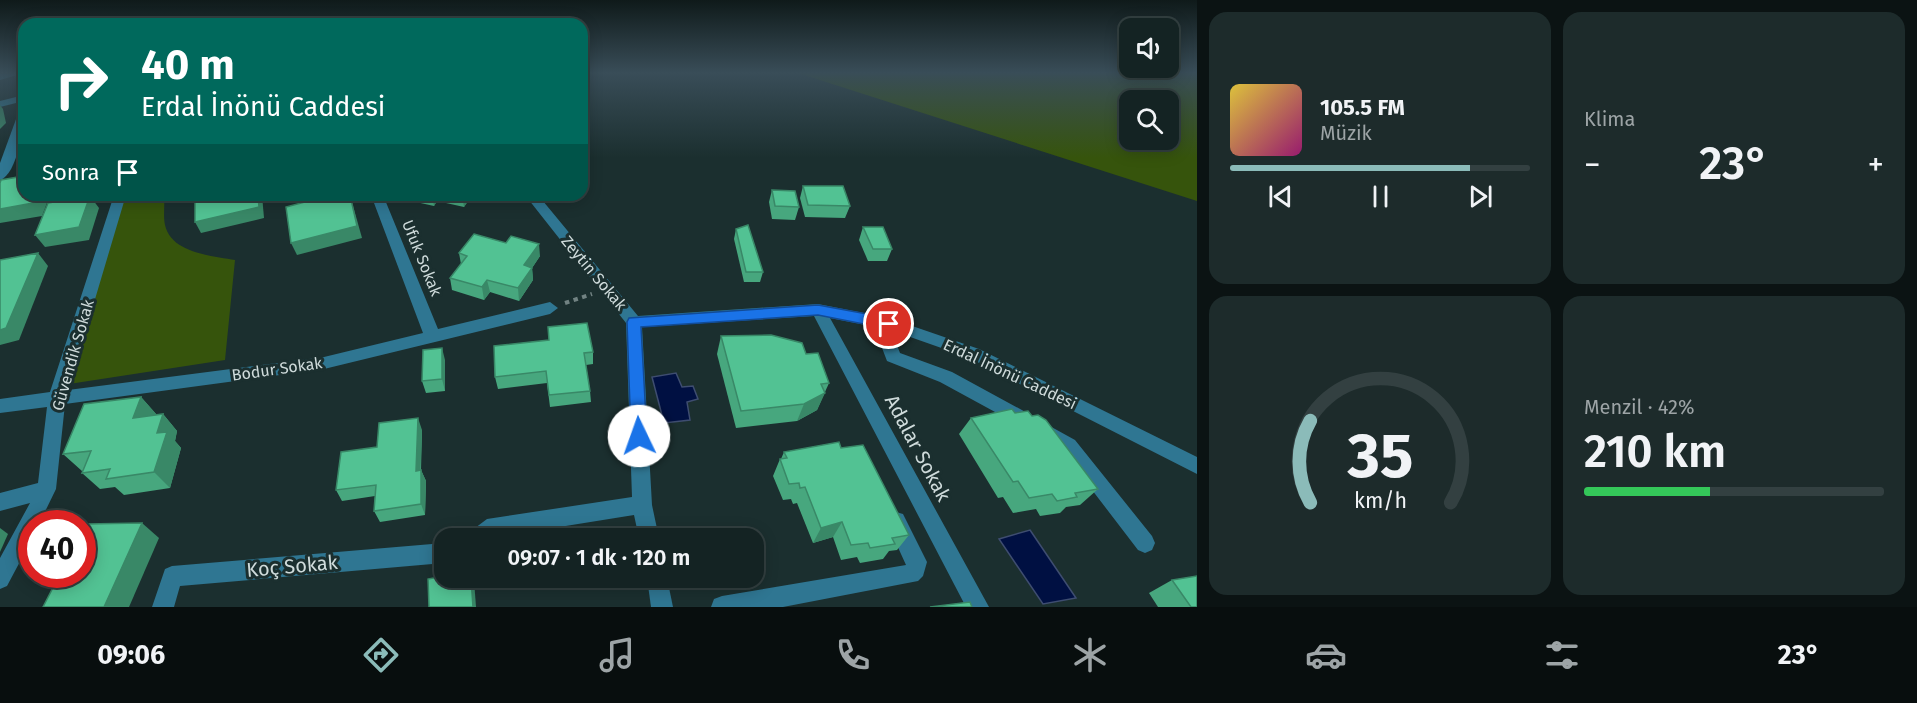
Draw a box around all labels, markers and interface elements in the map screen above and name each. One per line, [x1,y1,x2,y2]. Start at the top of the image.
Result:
map controls [1119,18,1179,150]
button: sound [1119,18,1179,78]
text: 40 m [141,40,235,90]
icon: right [42,42,120,120]
button: search [1119,90,1179,150]
text: Erdal İnönü Caddesi [141,91,385,123]
text: 105.5 FM [1320,94,1405,121]
text: Klima [1584,107,1635,131]
text: Müzik [1320,121,1372,145]
text: 23° [1699,137,1769,191]
text: − [1584,145,1601,185]
text: + [1868,145,1884,185]
icon: arrive [111,156,144,189]
text: Sonra [42,159,99,186]
icon: previous [1264,180,1297,213]
icon: pause [1364,180,1397,213]
icon: next [1464,180,1497,213]
street label: Ufuk Sokak [398,217,446,300]
street label: Zeytin Sokak [557,232,631,315]
street label: Güvendik Sokak [48,296,98,413]
pin [863,298,914,349]
icon: arrive [872,307,905,340]
street label: Erdal İnönü Caddesi [940,334,1080,413]
street label: Bodur Sokak [230,353,324,385]
street label: Adalar Sokak [880,391,957,506]
text: Menzil · 42% [1584,395,1694,419]
position arrow [607,404,671,468]
text: 35 [1346,419,1413,494]
text: 210 km [1584,425,1726,479]
text: km/h [1353,488,1407,514]
speed limit sign: 40 [18,510,96,588]
text: 09:07 · 1 dk · 120 m [508,544,691,571]
street label: Koç Sokak [245,550,340,583]
icon: directions [360,634,402,676]
icon: music [596,634,638,676]
icon: phone [832,634,874,676]
icon: climate [1069,634,1111,676]
icon: car [1305,634,1347,676]
icon: filters [1541,634,1583,676]
text: 09:06 [97,639,165,671]
text: 23° [1778,639,1820,671]

